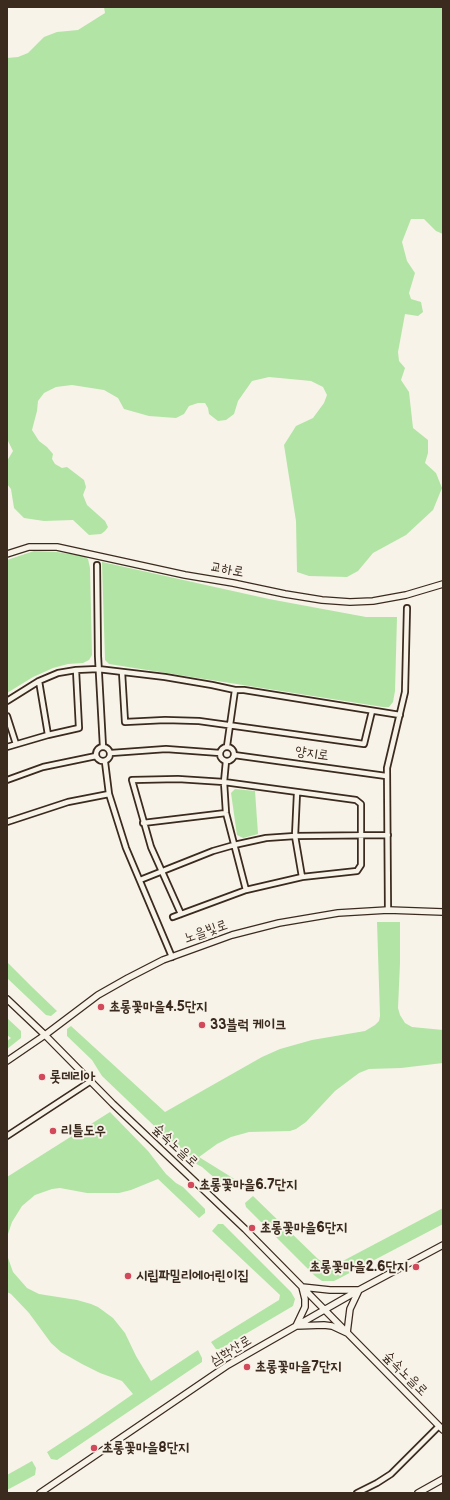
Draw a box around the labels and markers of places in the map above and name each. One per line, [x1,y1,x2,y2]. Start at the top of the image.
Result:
place label: 초롱꽃마을4.5단지 [109,999,207,1015]
marker: 초롱꽃마을4.5단지 [96,1002,106,1012]
place label: 33블럭 케이크 [210,1017,286,1033]
marker: 33블럭 케이크 [197,1020,207,1030]
place label: 롯데리아 [50,1069,95,1085]
marker: 롯데리아 [37,1072,47,1082]
place label: 리틀도우 [61,1123,106,1139]
marker: 리틀도우 [48,1126,58,1136]
place label: 초롱꽃마을6.7단지 [199,1177,297,1193]
marker: 초롱꽃마을6.7단지 [186,1180,196,1190]
place label: 초롱꽃마을6단지 [260,1220,347,1236]
marker: 초롱꽃마을6단지 [247,1223,257,1233]
place label: 초롱꽃마을2.6단지 [309,1259,408,1275]
marker: 초롱꽃마을2.6단지 [411,1262,421,1272]
place label: 시립파밀리에어린이집 [136,1268,249,1284]
marker: 시립파밀리에어린이집 [123,1271,133,1281]
place label: 초롱꽃마을7단지 [255,1359,342,1375]
marker: 초롱꽃마을7단지 [242,1362,252,1372]
place label: 초롱꽃마을8단지 [102,1440,189,1456]
marker: 초롱꽃마을8단지 [89,1443,99,1453]

